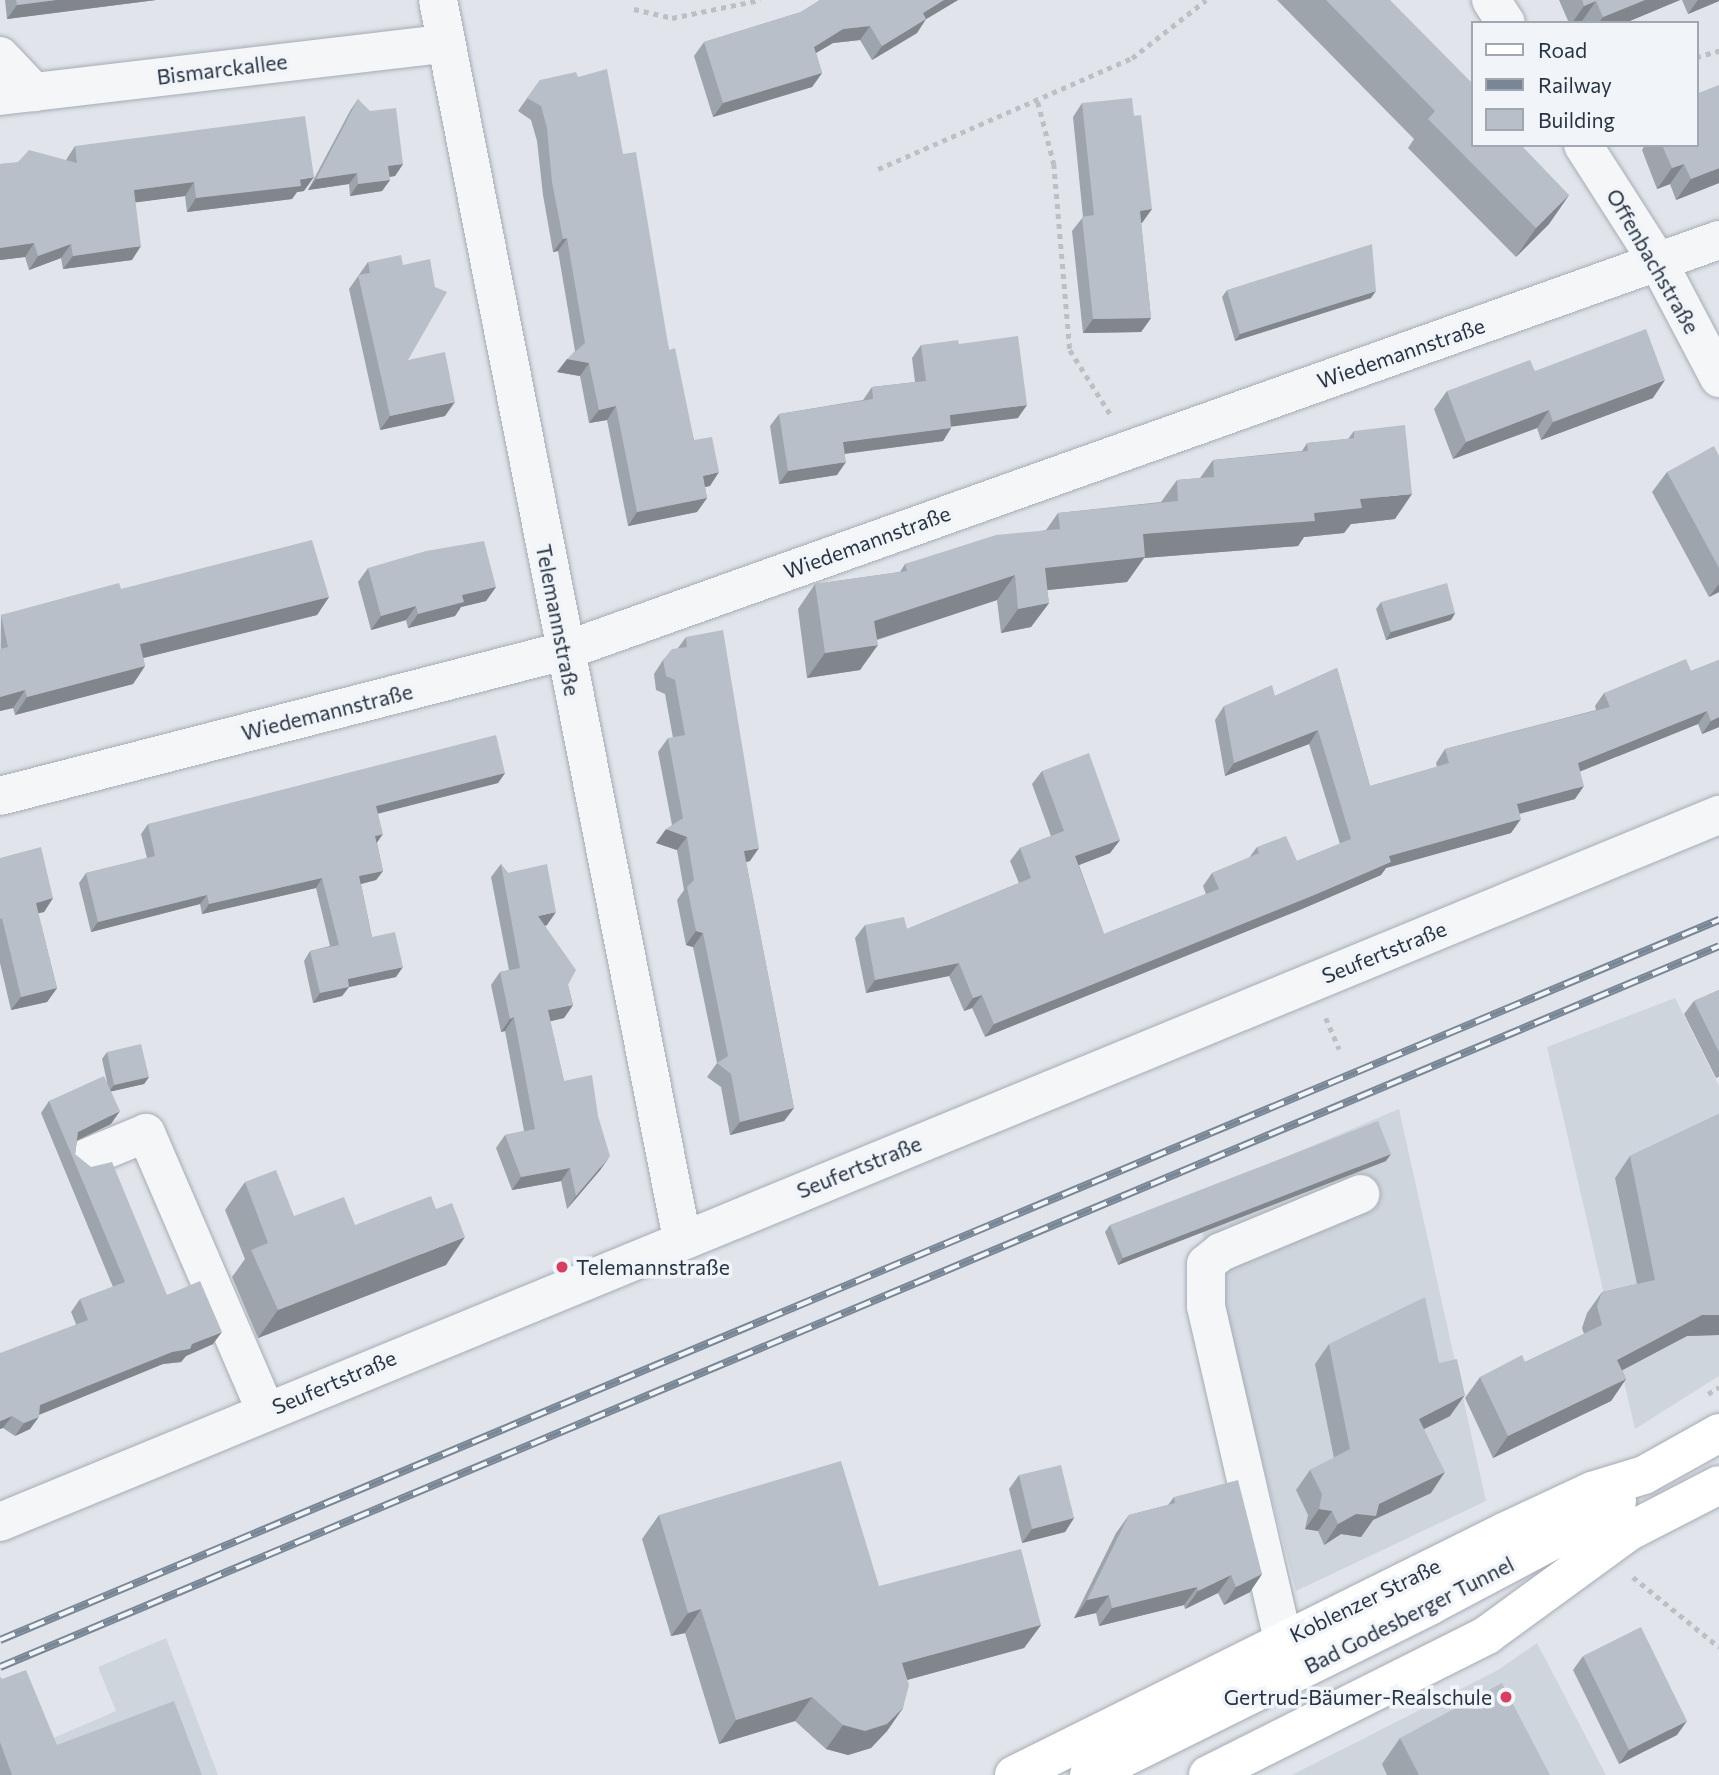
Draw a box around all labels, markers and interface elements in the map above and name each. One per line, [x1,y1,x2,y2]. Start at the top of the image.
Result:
legend [1470,21,1698,147]
text: Road [1538,37,1587,62]
street label: Bismarckallee [155,48,289,90]
text: Railway [1538,72,1612,97]
text: Building [1538,107,1615,132]
street label: Offenbachstraße [1601,184,1705,338]
street label: Wiedemannstraße [1314,313,1488,393]
street label: Wiedemannstraße [780,500,954,584]
street label: Telemannstraße [531,542,585,698]
street label: Wiedemannstraße [239,679,415,745]
street label: Seufertstraße [1318,916,1450,988]
street label: Seufertstraße [793,1131,925,1203]
place label: Telemannstraße [576,1254,730,1280]
marker: Telemannstraße [554,1259,570,1275]
street label: Seufertstraße [268,1345,400,1419]
street label: Bad Godesberger Tunnel [1300,1551,1518,1679]
street label: Koblenzer Straße [1286,1553,1444,1647]
place label: Gertrud-Bäumer-Realschule [1224,1684,1492,1710]
marker: Gertrud-Bäumer-Realschule [1498,1689,1514,1705]

